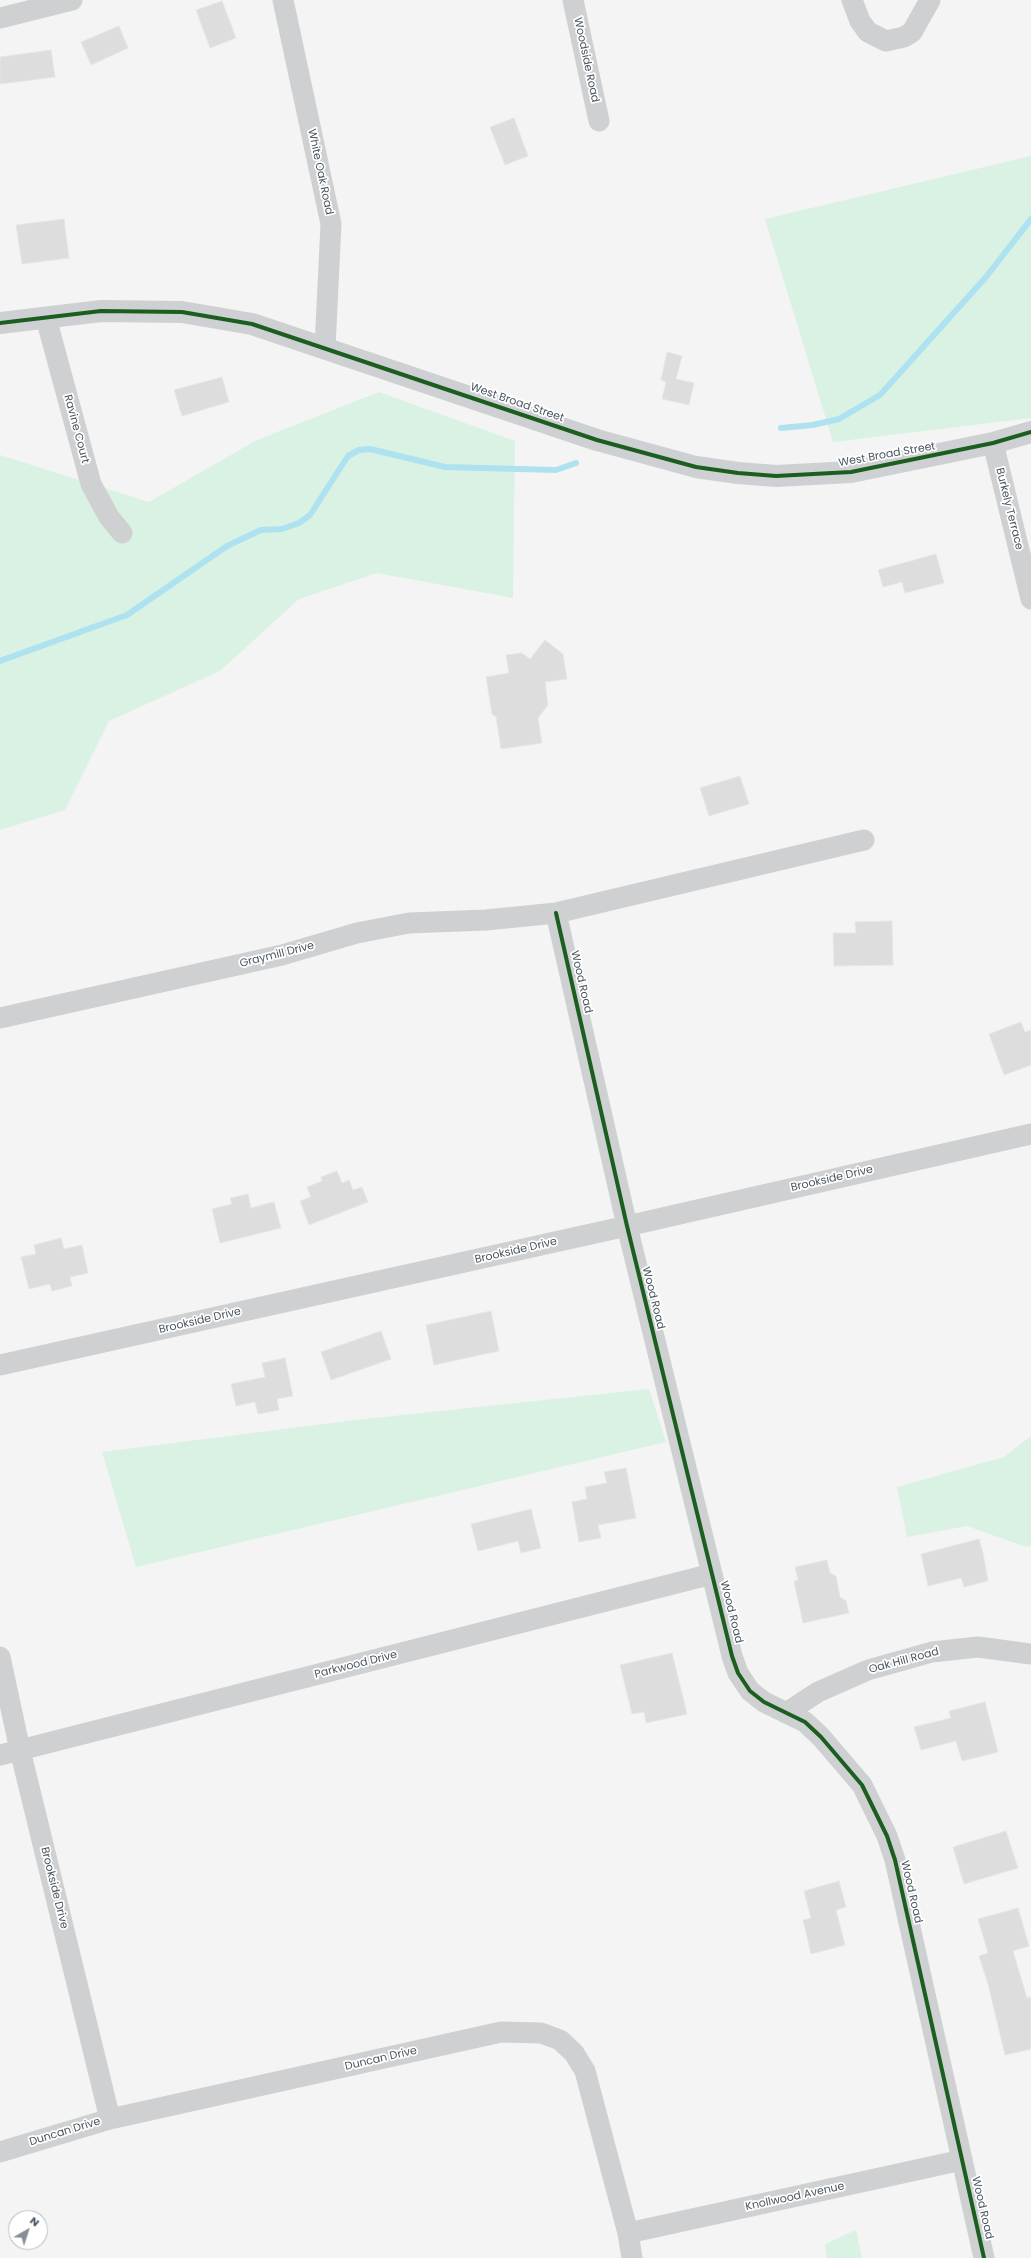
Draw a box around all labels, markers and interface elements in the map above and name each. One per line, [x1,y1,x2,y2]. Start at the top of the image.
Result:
street label: Woodside Road [571,16,601,104]
street label: White Oak Road [304,128,336,216]
street label: West Broad Street [468,381,566,425]
street label: Ravine Court [61,393,91,465]
street label: West Broad Street [838,440,936,470]
street label: Burkely Terrace [992,467,1026,551]
street label: Graymill Drive [238,939,316,971]
street label: Wood Road [567,949,595,1015]
street label: Brookside Drive [790,1163,874,1195]
street label: Brookside Drive [474,1235,558,1267]
street label: Wood Road [639,1265,667,1331]
street label: Brookside Drive [158,1305,242,1337]
street label: Wood Road [717,1579,745,1645]
street label: Oak Hill Road [868,1645,940,1677]
street label: Parkwood Drive [313,1648,399,1682]
street label: Brookside Drive [37,1846,71,1930]
street label: Wood Road [897,1859,925,1925]
street label: Duncan Drive [344,2044,418,2074]
street label: Duncan Drive [28,2115,102,2149]
street label: Wood Road [968,2175,996,2241]
street label: Knollwood Avenue [744,2180,846,2214]
north arrow [8,2210,48,2250]
text: N [27,2213,43,2230]

